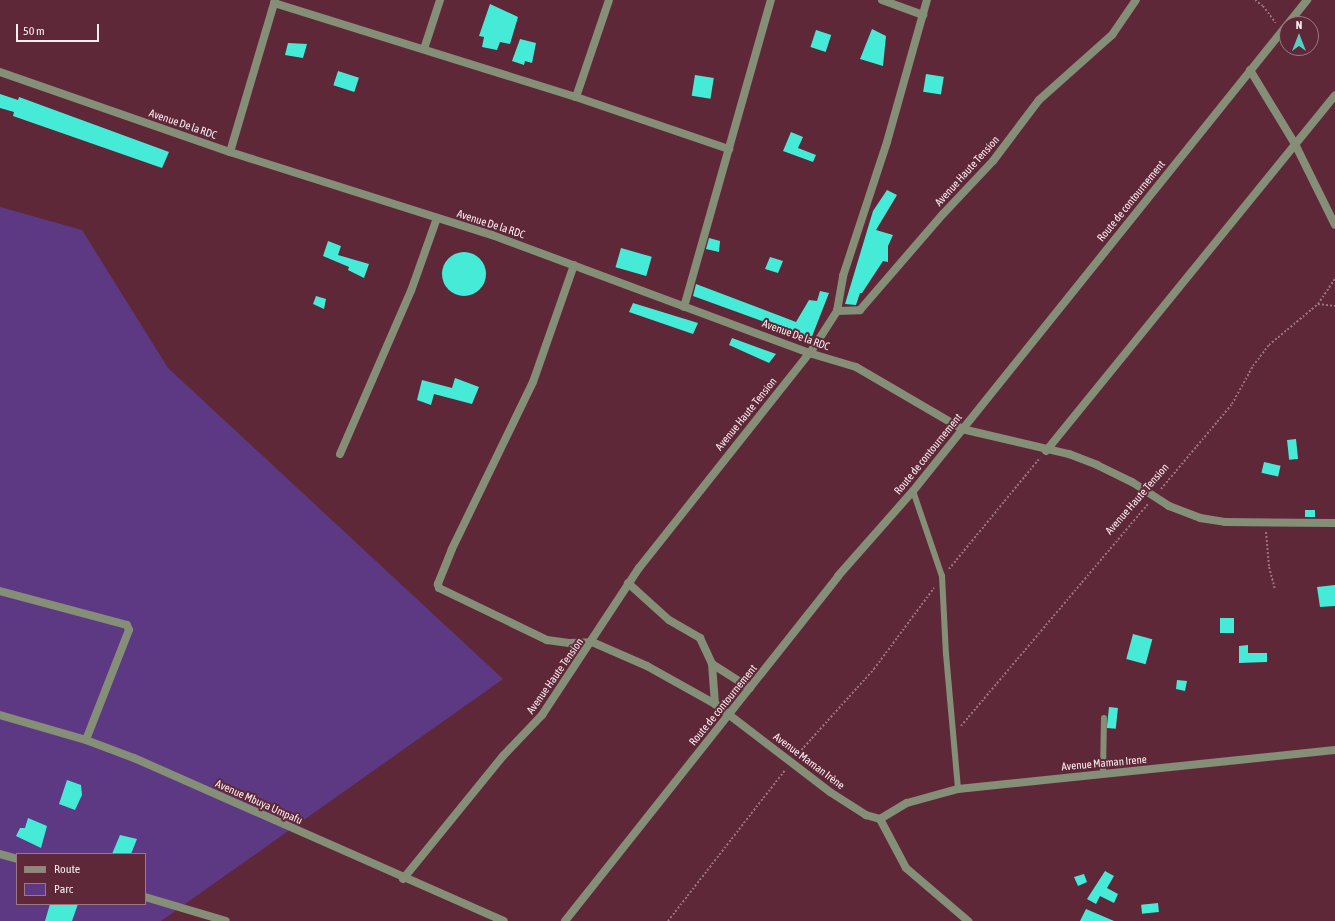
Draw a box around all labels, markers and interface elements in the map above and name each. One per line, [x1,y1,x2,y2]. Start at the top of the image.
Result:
scale bar [18,16,101,42]
north arrow [1279,16,1319,56]
text: N [1296,19,1302,31]
text: 50 m [23,24,45,38]
street label: Avenue De la RDC [147,106,219,142]
street label: Avenue Haute Tension [932,133,1002,209]
street label: Route de contournement [1094,158,1168,244]
street label: Avenue De la RDC [455,207,527,241]
street label: Avenue De la RDC [760,317,832,353]
street label: Avenue Haute Tension [713,375,779,453]
street label: Route de contournement [891,411,965,497]
street label: Avenue Haute Tension [1103,461,1171,537]
street label: Avenue Haute Tension [524,635,586,717]
street label: Route de contournement [686,662,760,748]
street label: Avenue Maman Irène [771,730,847,792]
street label: Avenue Maman Irene [1061,753,1147,773]
street label: Avenue Mbuya Umpafu [213,777,305,827]
legend [16,853,146,905]
text: Route [54,862,80,876]
text: Parc [54,882,73,896]

